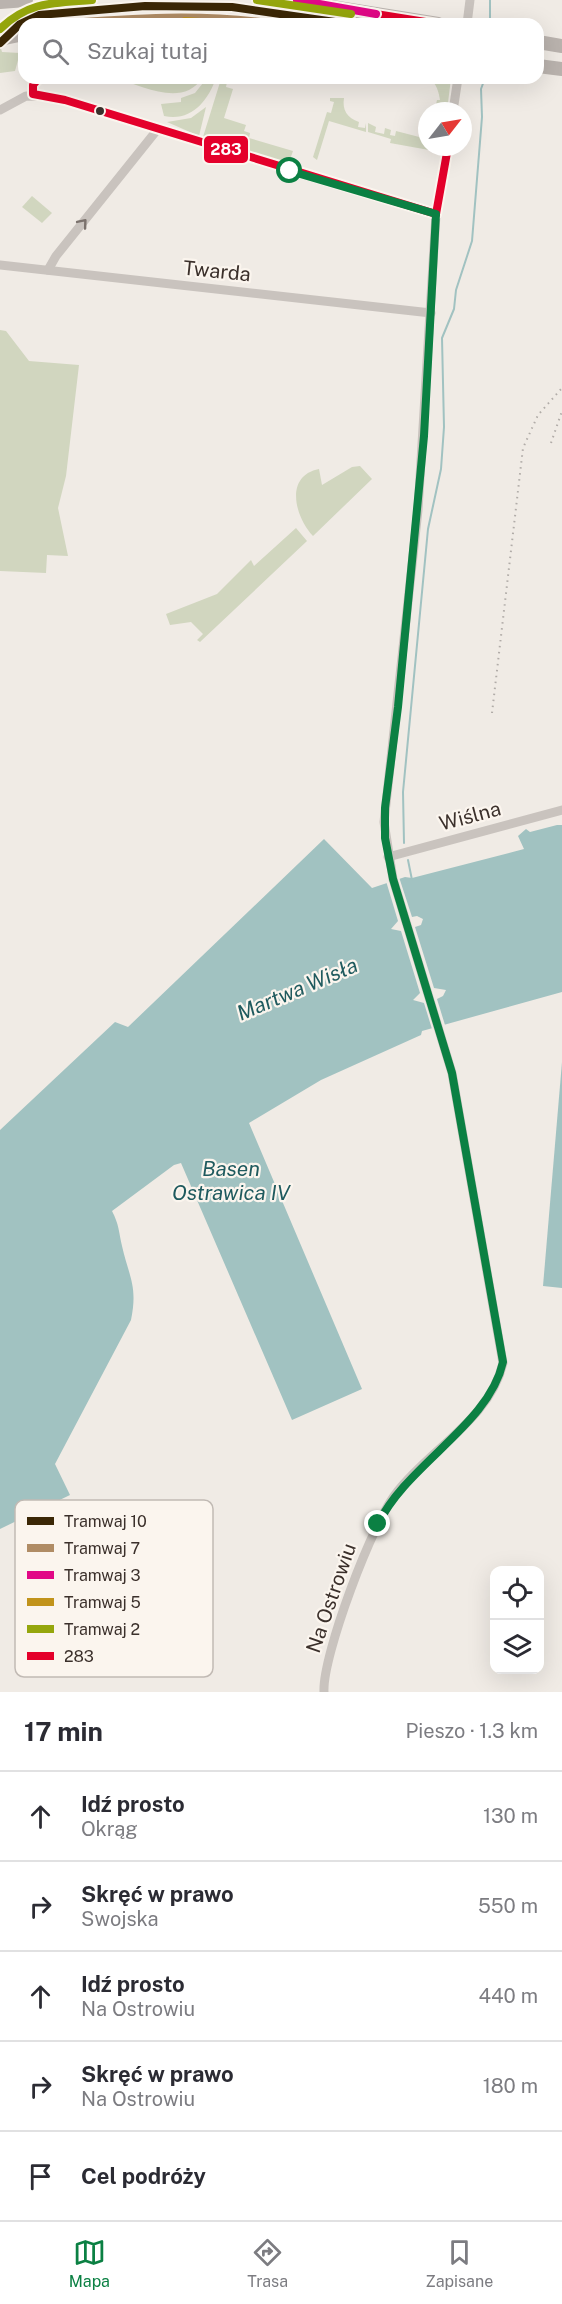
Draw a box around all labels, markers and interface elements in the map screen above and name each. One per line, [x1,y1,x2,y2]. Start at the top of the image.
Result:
search box [18,18,544,84]
icon: search [39,35,72,68]
text: Szukaj tutaj [87,38,208,64]
north arrow [418,102,472,156]
unlabelled marker [94,105,106,117]
line badge: 283 [203,135,249,164]
text: 283 [210,140,242,159]
route start [276,157,302,183]
one-way arrow [76,219,87,230]
street label: Twarda [182,256,252,286]
street label: Wiślna [437,796,503,836]
water label: Martwa Wisła [233,952,361,1026]
water label: Basen Ostrawica IV [172,1156,292,1205]
legend [15,1500,213,1677]
route end [364,1510,390,1536]
text: Tramwaj 10 [64,1512,147,1531]
text: Tramwaj 7 [64,1539,140,1558]
street label: Na Ostrowiu [301,1540,361,1656]
text: Tramwaj 3 [64,1566,141,1585]
map controls [490,1566,544,1674]
button: locate [490,1566,544,1620]
text: Tramwaj 5 [64,1593,141,1612]
text: Tramwaj 2 [64,1620,140,1639]
button: layers [490,1620,544,1674]
text: 283 [64,1647,94,1666]
text: 17 min [24,1716,103,1747]
text: Pieszo · 1.3 km [405,1719,538,1743]
text: Idź prosto [81,1791,185,1817]
icon: ahead [24,1800,57,1833]
text: 130 m [483,1804,538,1828]
text: Okrąg [81,1817,138,1841]
text: Skręć w prawo [81,1881,234,1907]
icon: right [24,1890,57,1923]
text: 550 m [478,1894,538,1918]
text: Swojska [81,1907,159,1931]
text: Idź prosto [81,1971,185,1997]
icon: ahead [24,1980,57,2013]
text: 440 m [478,1984,538,2008]
text: Na Ostrowiu [81,1997,195,2021]
text: Skręć w prawo [81,2061,234,2087]
icon: right [24,2070,57,2103]
text: 180 m [483,2074,538,2098]
text: Na Ostrowiu [81,2087,195,2111]
icon: arrive [24,2160,57,2193]
text: Cel podróży [81,2163,206,2189]
tab: Mapa [69,2236,110,2291]
tab: Trasa [247,2236,288,2291]
tab: Zapisane [425,2236,493,2291]

